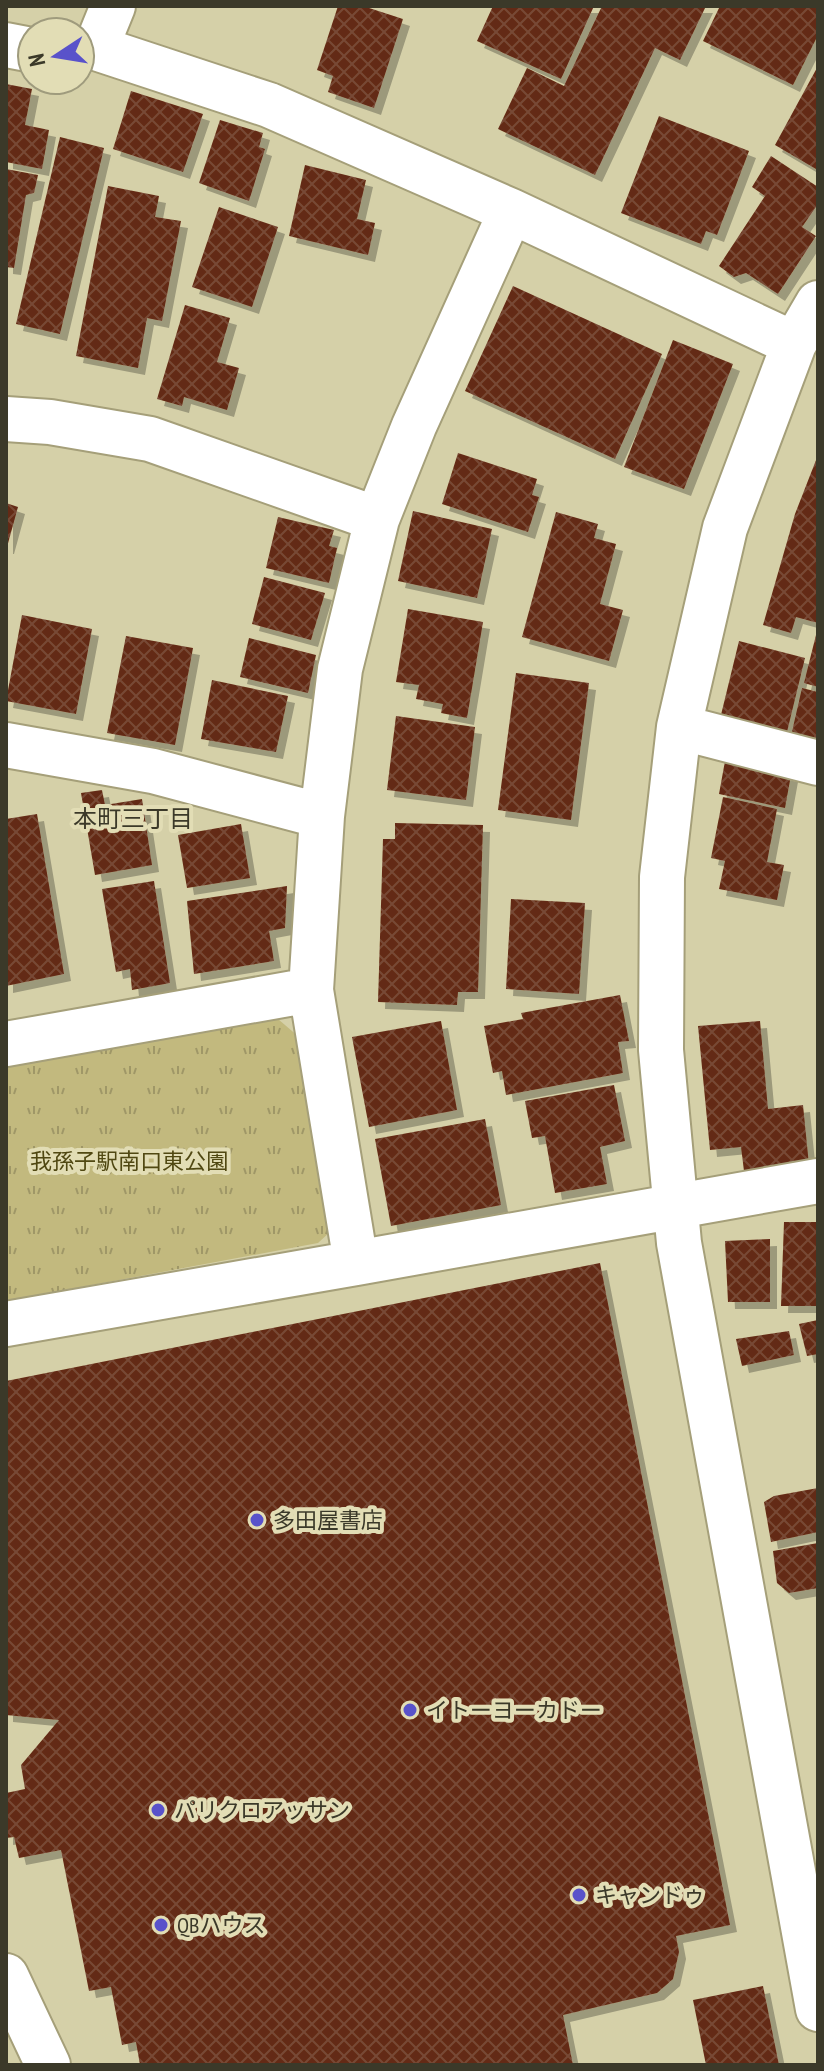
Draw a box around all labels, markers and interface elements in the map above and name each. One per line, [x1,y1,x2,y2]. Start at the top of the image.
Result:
north arrow [16,16,96,96]
text: N [22,51,51,69]
district label: 本町三丁目 [73,803,193,834]
park label: 我孫子駅南口東公園 [30,1147,228,1175]
place label: 多田屋書店 [273,1506,383,1534]
marker: 多田屋書店 [248,1511,266,1529]
place label: イトーヨーカドー [426,1696,602,1724]
marker: イトーヨーカドー [401,1701,419,1719]
place label: パリクロアッサン [174,1796,350,1824]
marker: パリクロアッサン [149,1801,167,1819]
place label: キャンドゥ [595,1881,705,1909]
marker: キャンドゥ [570,1886,588,1904]
place label: QBハウス [177,1911,265,1939]
marker: QBハウス [152,1916,170,1934]

